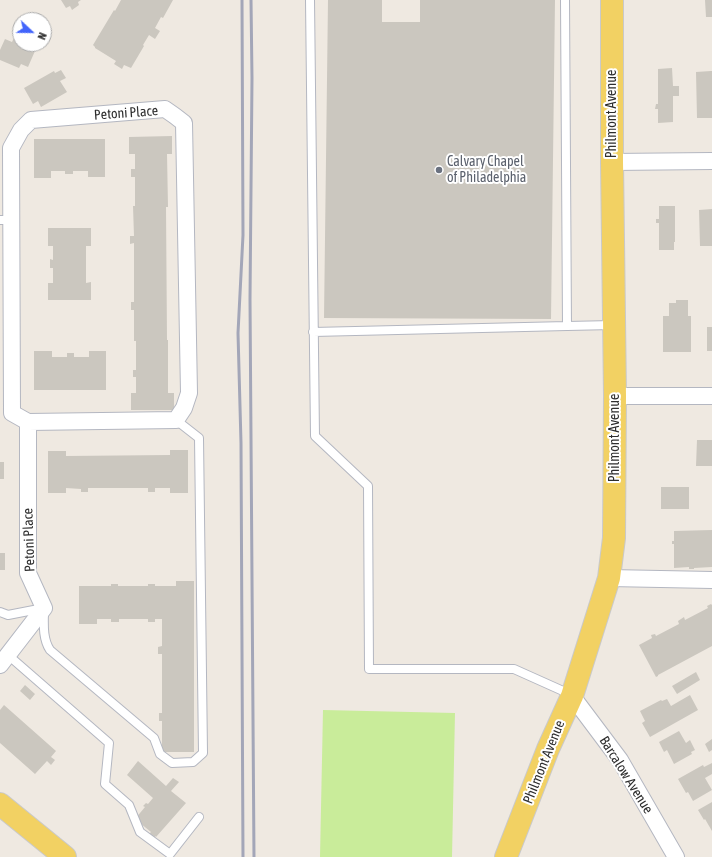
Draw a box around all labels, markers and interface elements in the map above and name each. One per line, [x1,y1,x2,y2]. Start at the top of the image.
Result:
north arrow [12,12,52,52]
text: N [35,31,49,41]
street label: Philmont Avenue [604,70,620,158]
street label: Petoni Place [93,102,159,124]
place label: Calvary Chapel of Philadelphia [447,154,526,186]
marker: Calvary Chapel of Philadelphia [434,165,444,175]
street label: Philmont Avenue [607,394,623,482]
street label: Petoni Place [19,508,39,572]
street label: Philmont Avenue [520,718,568,806]
street label: Barcalow Avenue [596,733,656,817]

